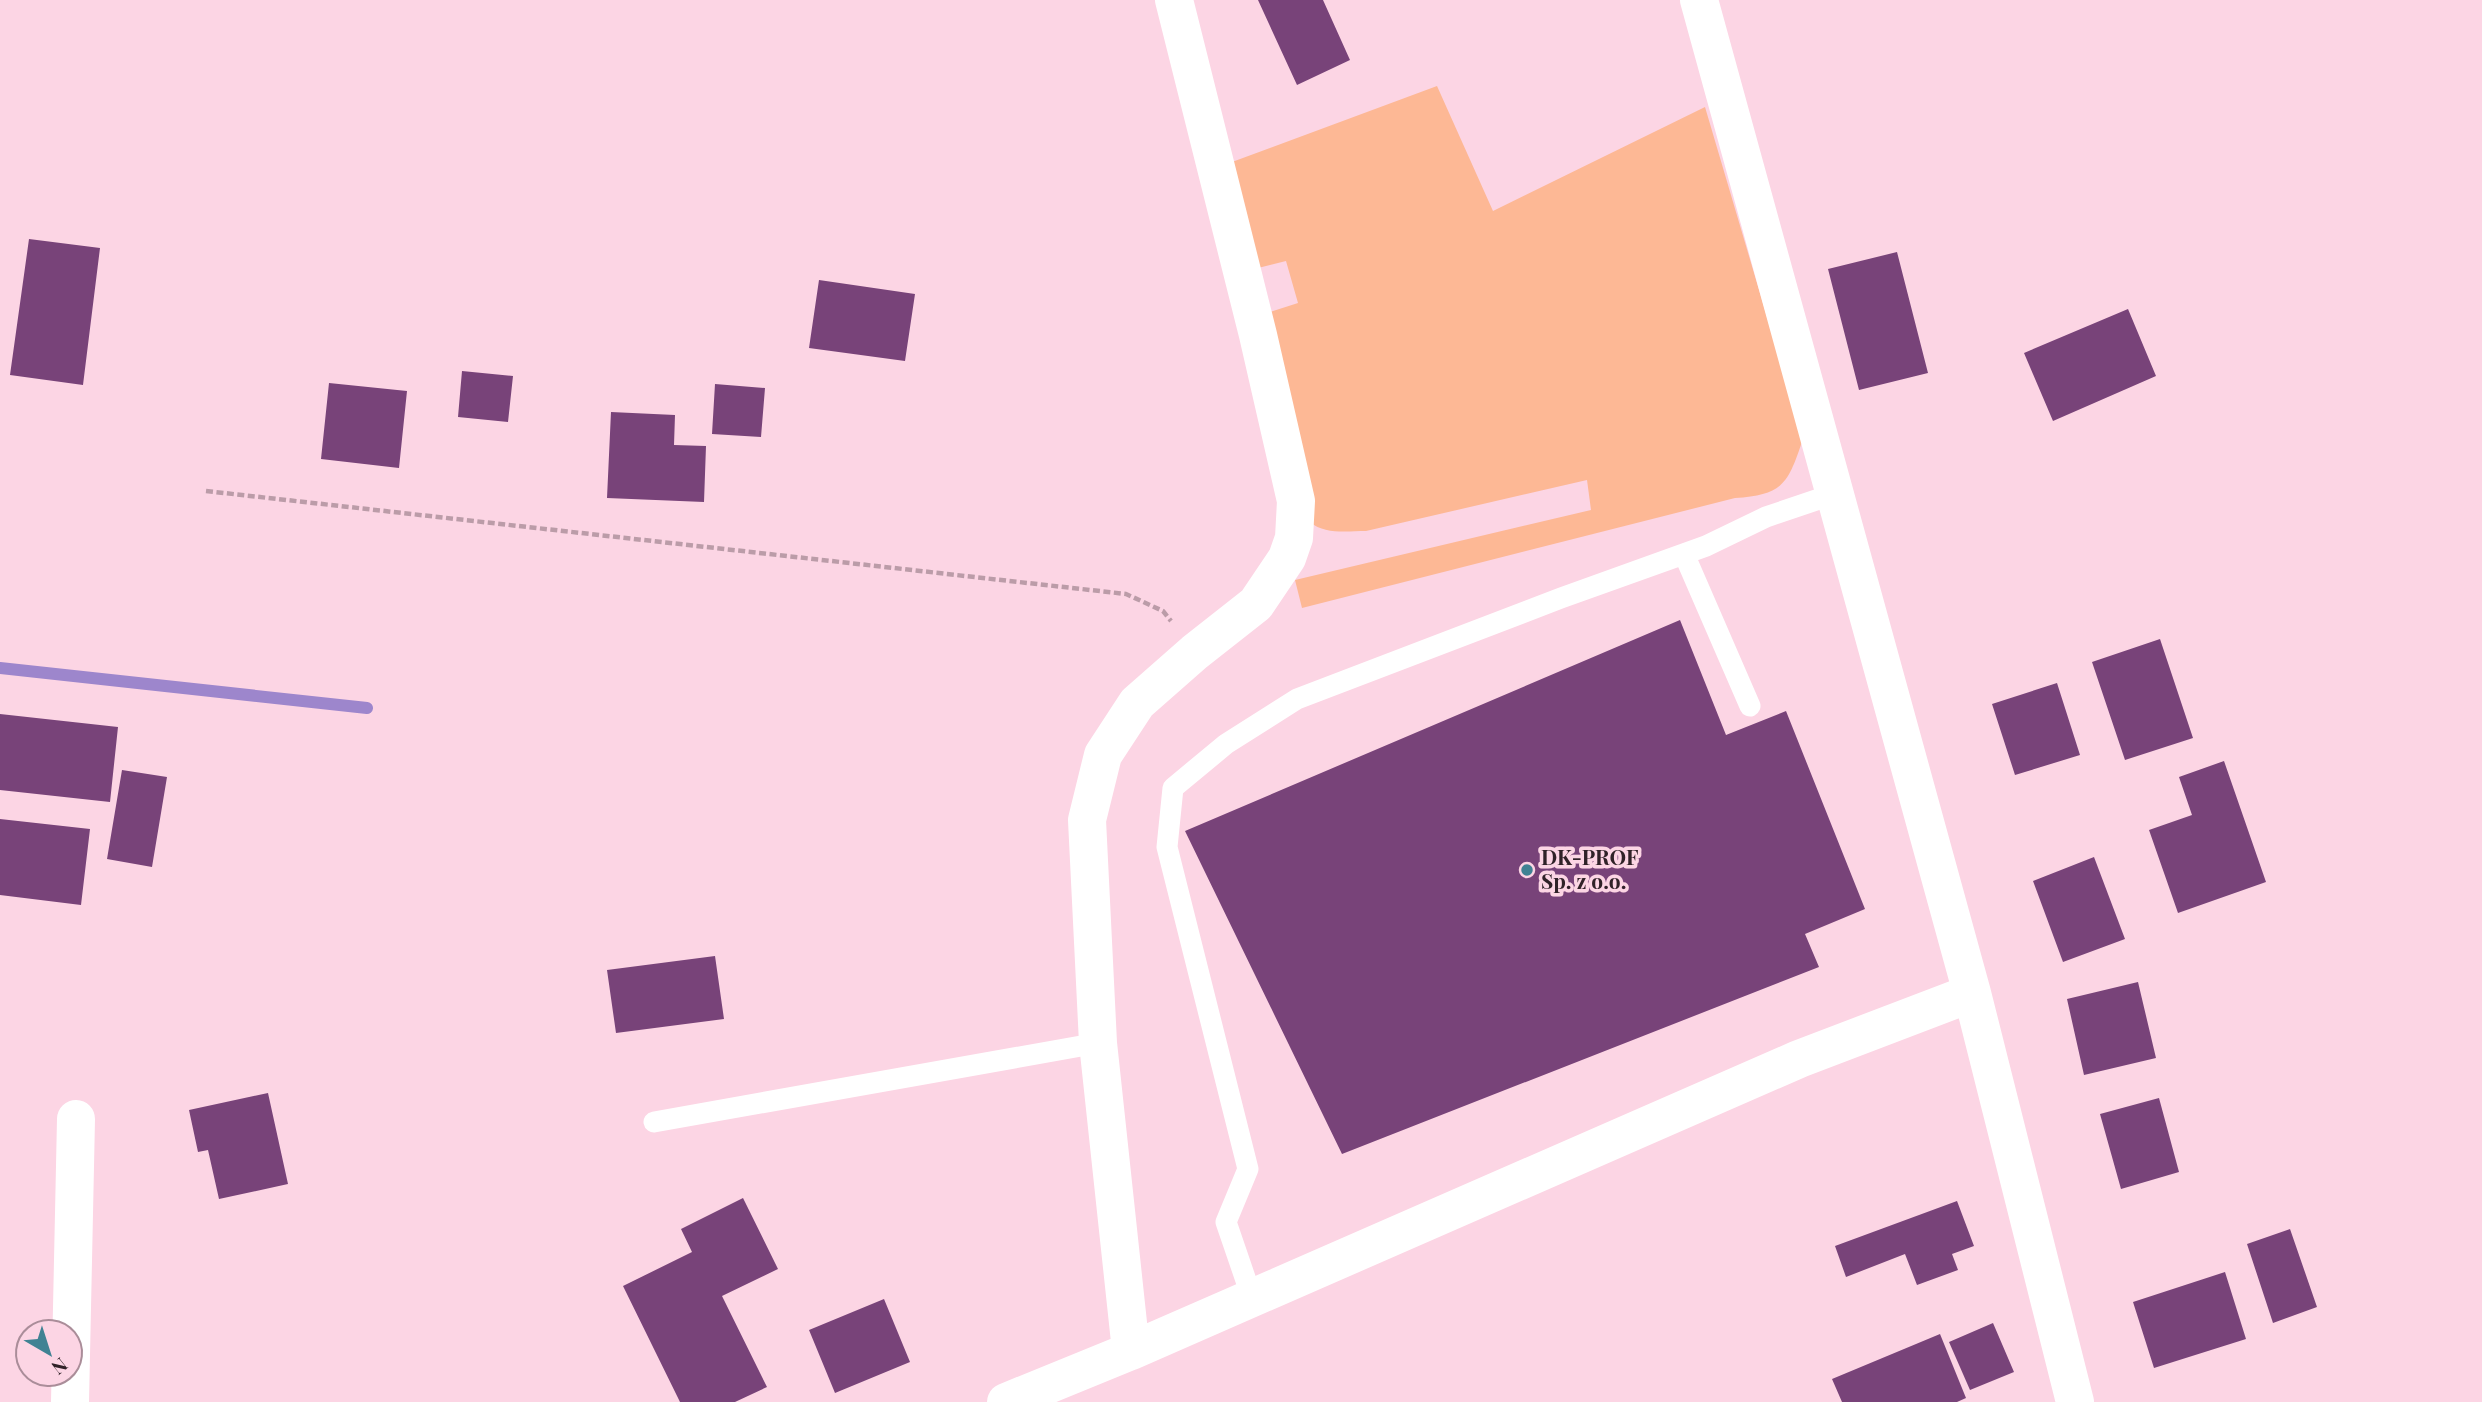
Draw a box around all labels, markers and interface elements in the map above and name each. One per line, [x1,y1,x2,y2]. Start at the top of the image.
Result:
place label: DK-PROF Sp. z o.o. [1541,842,1638,894]
marker: DK-PROF Sp. z o.o. [1519,862,1535,878]
north arrow [14,1318,84,1388]
text: N [47,1353,74,1382]

